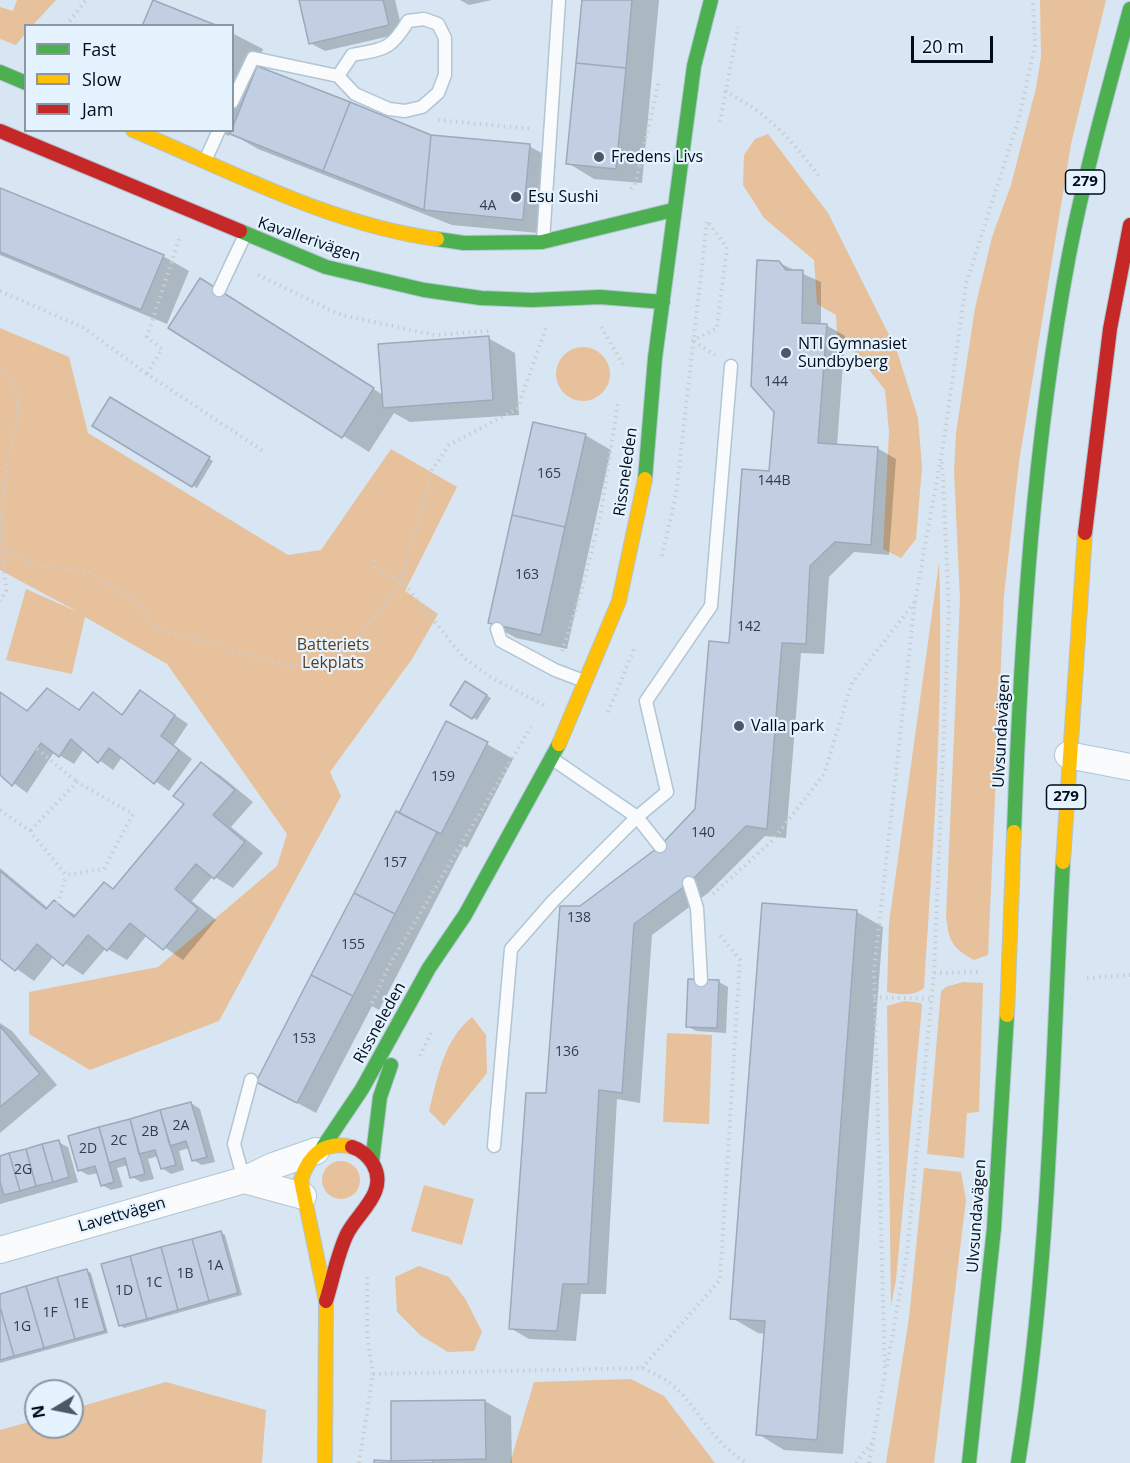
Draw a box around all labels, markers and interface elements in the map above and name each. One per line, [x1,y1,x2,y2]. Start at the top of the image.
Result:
legend [24,24,234,132]
scale bar [914,24,996,62]
text: 20 m [922,34,964,58]
text: Fast [82,37,116,61]
text: Slow [82,67,121,91]
text: Jam [82,97,114,121]
place label: Fredens Livs [611,147,703,167]
marker: Fredens Livs [592,150,606,164]
road number: 279 [1066,170,1104,194]
place label: Esu Sushi [528,187,599,207]
marker: Esu Sushi [509,190,523,204]
house number: 4A [480,198,496,214]
street label: Kavallerivägen [255,213,363,267]
place label: NTI Gymnasiet Sundbyberg [798,334,907,372]
marker: NTI Gymnasiet Sundbyberg [779,346,793,360]
house number: 144 [764,374,788,390]
street label: Rissneleden [610,426,642,518]
house number: 165 [537,466,561,482]
house number: 144B [757,473,791,489]
house number: 163 [515,567,539,583]
house number: 142 [737,619,761,635]
park label: Batteriets Lekplats [297,635,369,673]
street label: Ulvsundavägen [989,674,1015,788]
place label: Valla park [751,716,824,736]
marker: Valla park [732,719,746,733]
house number: 159 [431,769,455,785]
road number: 279 [1046,785,1086,809]
house number: 140 [691,825,715,841]
house number: 157 [383,855,407,871]
house number: 138 [567,910,591,926]
house number: 155 [341,937,365,953]
street label: Rissneleden [350,979,410,1067]
house number: 153 [292,1031,316,1047]
house number: 136 [555,1044,579,1060]
house number: 2A [173,1118,189,1134]
house number: 2B [141,1124,159,1140]
house number: 2C [111,1133,127,1149]
house number: 2D [79,1141,97,1157]
street label: Ulvsundavägen [963,1158,991,1274]
house number: 2G [14,1162,32,1178]
street label: Lavettvägen [76,1193,168,1237]
house number: 1A [207,1258,223,1274]
house number: 1B [176,1266,194,1282]
house number: 1C [146,1275,162,1291]
house number: 1D [115,1283,133,1299]
house number: 1E [73,1296,89,1312]
house number: 1F [42,1305,58,1321]
house number: 1G [13,1319,31,1335]
north arrow [24,1379,84,1439]
text: N [26,1403,50,1420]

